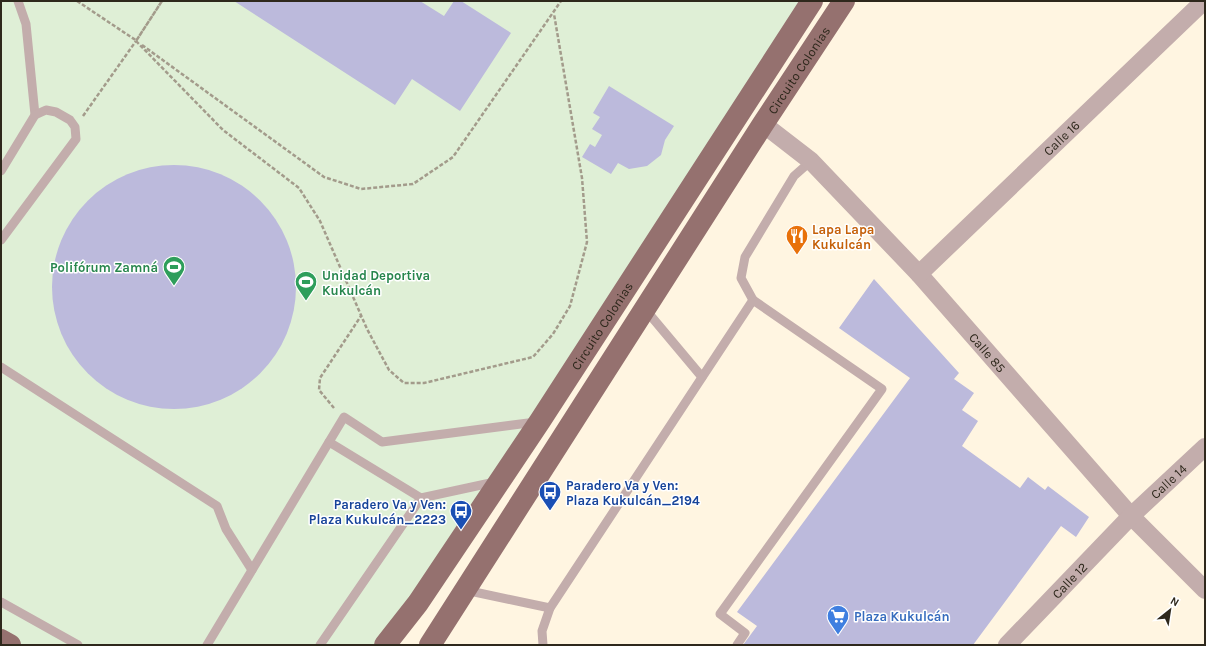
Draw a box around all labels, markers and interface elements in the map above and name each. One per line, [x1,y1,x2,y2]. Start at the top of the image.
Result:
street label: Circuito Colonias [764,23,833,117]
street label: Calle 16 [1040,117,1082,158]
place label: Lapa Lapa Kukulcán [812,222,874,252]
restaurant icon: Lapa Lapa Kukulcán [784,223,810,256]
sports icon: Polifórum Zamná [161,254,187,287]
place label: Polifórum Zamná [50,260,158,275]
place label: Unidad Deportiva Kukulcán [322,268,430,298]
sports icon: Unidad Deportiva Kukulcán [293,269,319,302]
street label: Circuito Colonias [568,279,636,373]
street label: Calle 85 [966,329,1009,375]
street label: Calle 14 [1147,461,1189,502]
place label: Paradero Va y Ven: Plaza Kukulcán_2194 [566,478,700,508]
bus stop icon: Paradero Va y Ven: Plaza Kukulcán_2194 [537,479,563,512]
place label: Paradero Va y Ven: Plaza Kukulcán_2223 [309,497,446,527]
bus stop icon: Paradero Va y Ven: Plaza Kukulcán_2223 [448,498,474,531]
street label: Calle 12 [1049,559,1090,601]
north arrow [1150,590,1190,630]
text: N [1168,594,1181,609]
supermarket icon: Plaza Kukulcán [825,603,851,636]
place label: Plaza Kukulcán [854,609,949,624]

